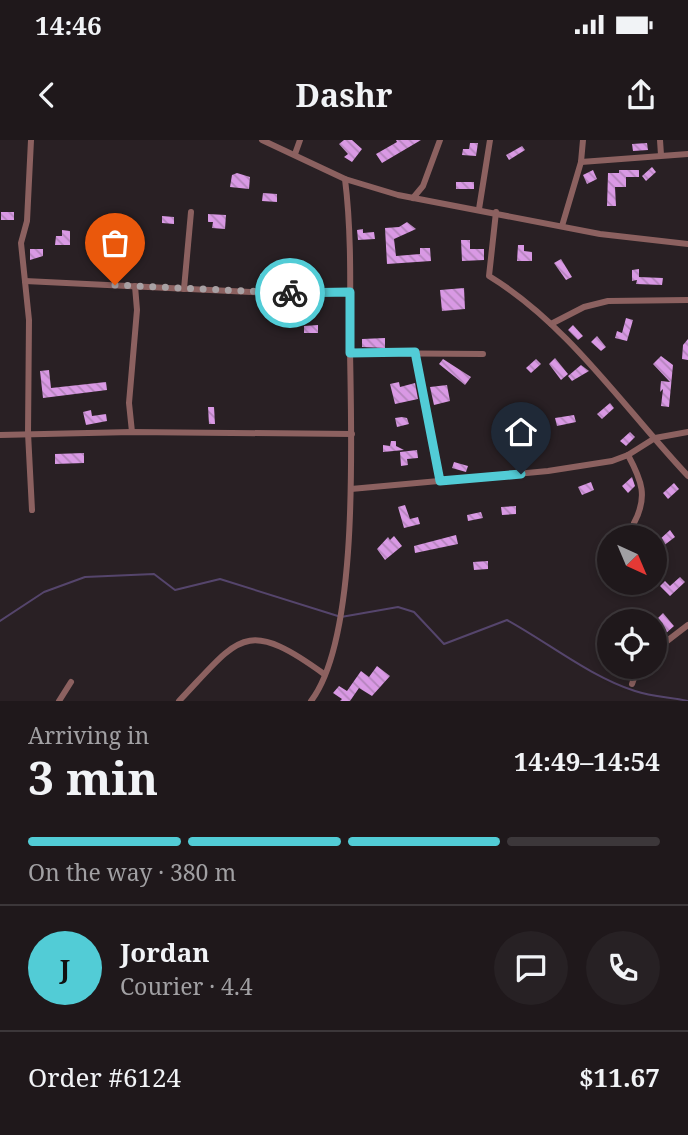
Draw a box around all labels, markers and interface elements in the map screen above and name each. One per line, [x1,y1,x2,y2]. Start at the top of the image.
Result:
text: 14:46 [35,7,102,43]
text: Dashr [295,73,393,116]
icon: back [28,76,66,114]
icon: share [622,76,660,114]
pin [85,213,145,285]
icon: bag [96,224,134,262]
courier [255,258,325,328]
icon: bike [271,274,309,312]
pin [491,402,551,474]
icon: home [502,413,540,451]
north arrow [597,525,667,595]
map controls [597,525,667,679]
button: locate [597,609,667,679]
text: Arriving in [28,719,149,751]
text: 14:49–14:54 [514,743,660,779]
text: 3 min [28,746,158,808]
text: On the way · 380 m [28,856,236,888]
button: chat [494,931,568,1005]
button: phone [586,931,660,1005]
text: Jordan [120,934,210,970]
text: J [60,950,70,986]
text: Courier · 4.4 [120,970,253,1002]
text: Order #6124 [28,1059,181,1095]
text: $11.67 [579,1059,660,1095]

